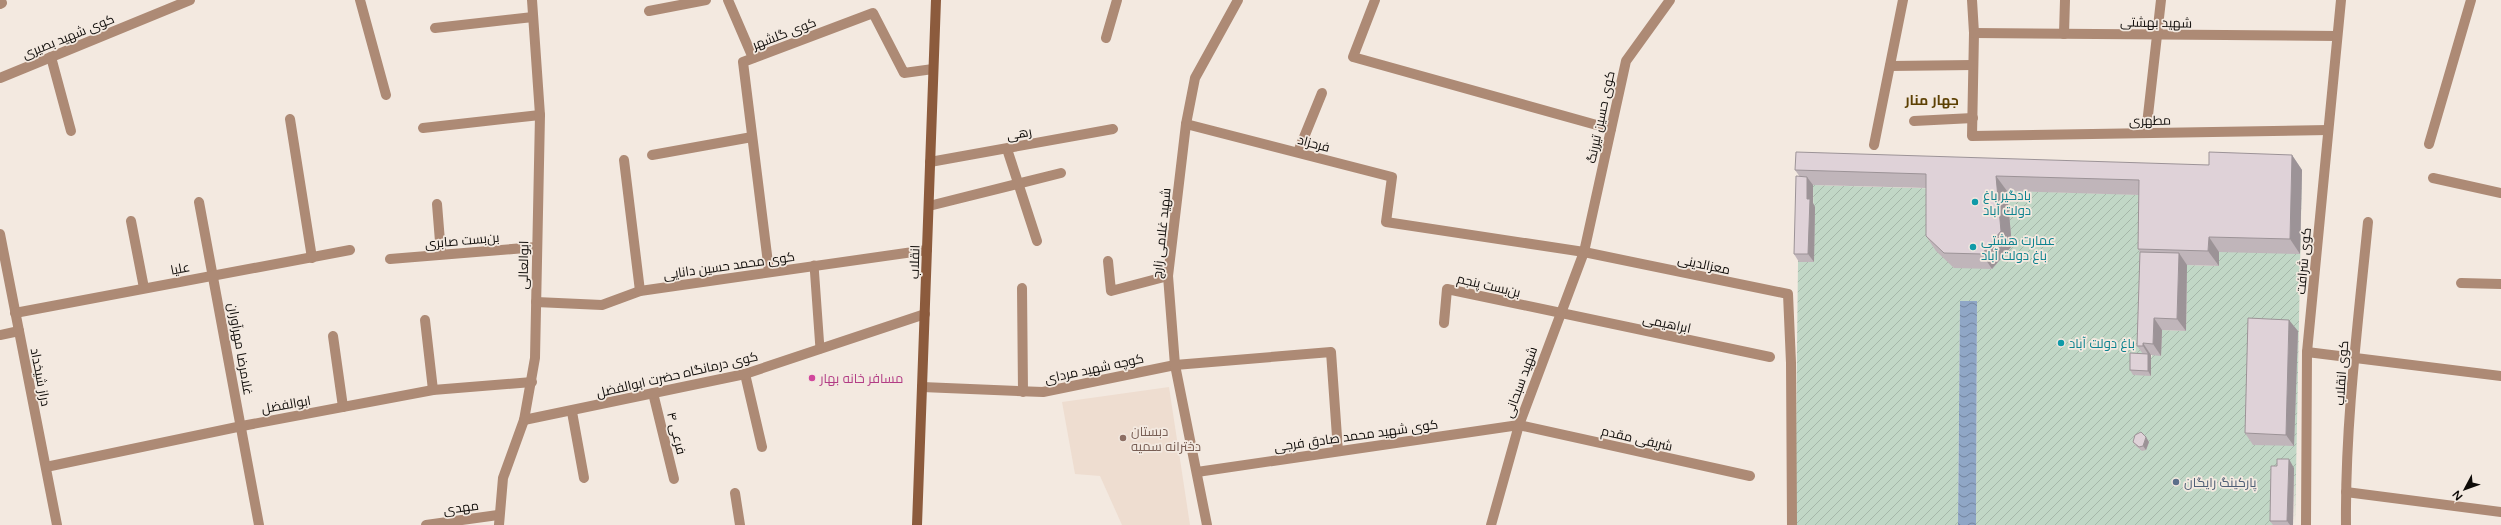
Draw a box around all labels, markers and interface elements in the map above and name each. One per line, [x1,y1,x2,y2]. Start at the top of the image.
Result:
street label: کوی شهید بصیری [20,11,117,63]
street label: کوی گلشهر [749,14,819,54]
street label: شهید بهشتی [2120,14,2192,32]
street label: کوی حسین تیررنگ [1583,70,1619,165]
district label: جهار منار [1904,92,1959,109]
street label: مطهری [2129,113,2171,129]
street label: رهی [1005,124,1033,144]
street label: فرحزاد [1296,132,1332,156]
street label: شهید غلامی زارچ [1149,187,1175,279]
place label: بادگیر باغ دولت آباد [1983,188,2031,219]
marker: بادگیر باغ دولت آباد [1970,197,1980,207]
street label: کوی شرافت [2293,227,2315,295]
street label: بن‌بست صابری [424,230,500,252]
place label: عمارت هشتی باغ دولت آباد [1981,233,2055,264]
street label: ابوالعالی [516,241,532,290]
marker: عمارت هشتی باغ دولت آباد [1968,242,1978,252]
street label: انقلاب [906,245,924,279]
street label: کوی محمد حسین دانایی [662,249,796,283]
street label: معزالدینی [1676,252,1732,278]
street label: علیا [169,259,191,279]
street label: بن‌بست پنجم [1455,271,1522,302]
street label: غلامرضا مهرآوران [224,302,256,397]
street label: ابراهیمی [1641,311,1692,337]
place label: باغ دولت آباد [2069,336,2135,352]
marker: باغ دولت آباد [2056,338,2066,348]
street label: کوی انقلاب [2332,340,2352,406]
street label: شهید سبحانی [1501,345,1541,420]
street label: دراز شیخداد [27,347,54,408]
street label: کوی درمانگاه حضرت ابوالفضل [595,349,760,401]
street label: کوچه شهید مردای [1043,351,1145,388]
place label: مسافر خانه بهار [819,371,903,387]
marker: مسافر خانه بهار [807,373,817,383]
street label: ابوالفضل [260,393,312,417]
street label: فرعی ۴ [663,410,689,456]
street label: کوی شهید محمد صادق فرجی [1273,417,1439,455]
street label: شریفی مقدم [1599,423,1674,456]
place label: دبستان دخترانه سمیه [1131,424,1201,455]
marker: دبستان دخترانه سمیه [1118,433,1128,443]
north arrow [2445,469,2485,509]
place label: پارکینگ رایگان [2184,475,2257,492]
marker: پارکینگ رایگان [2171,477,2181,487]
text: N [2450,488,2466,503]
street label: مهدی [442,498,480,518]

